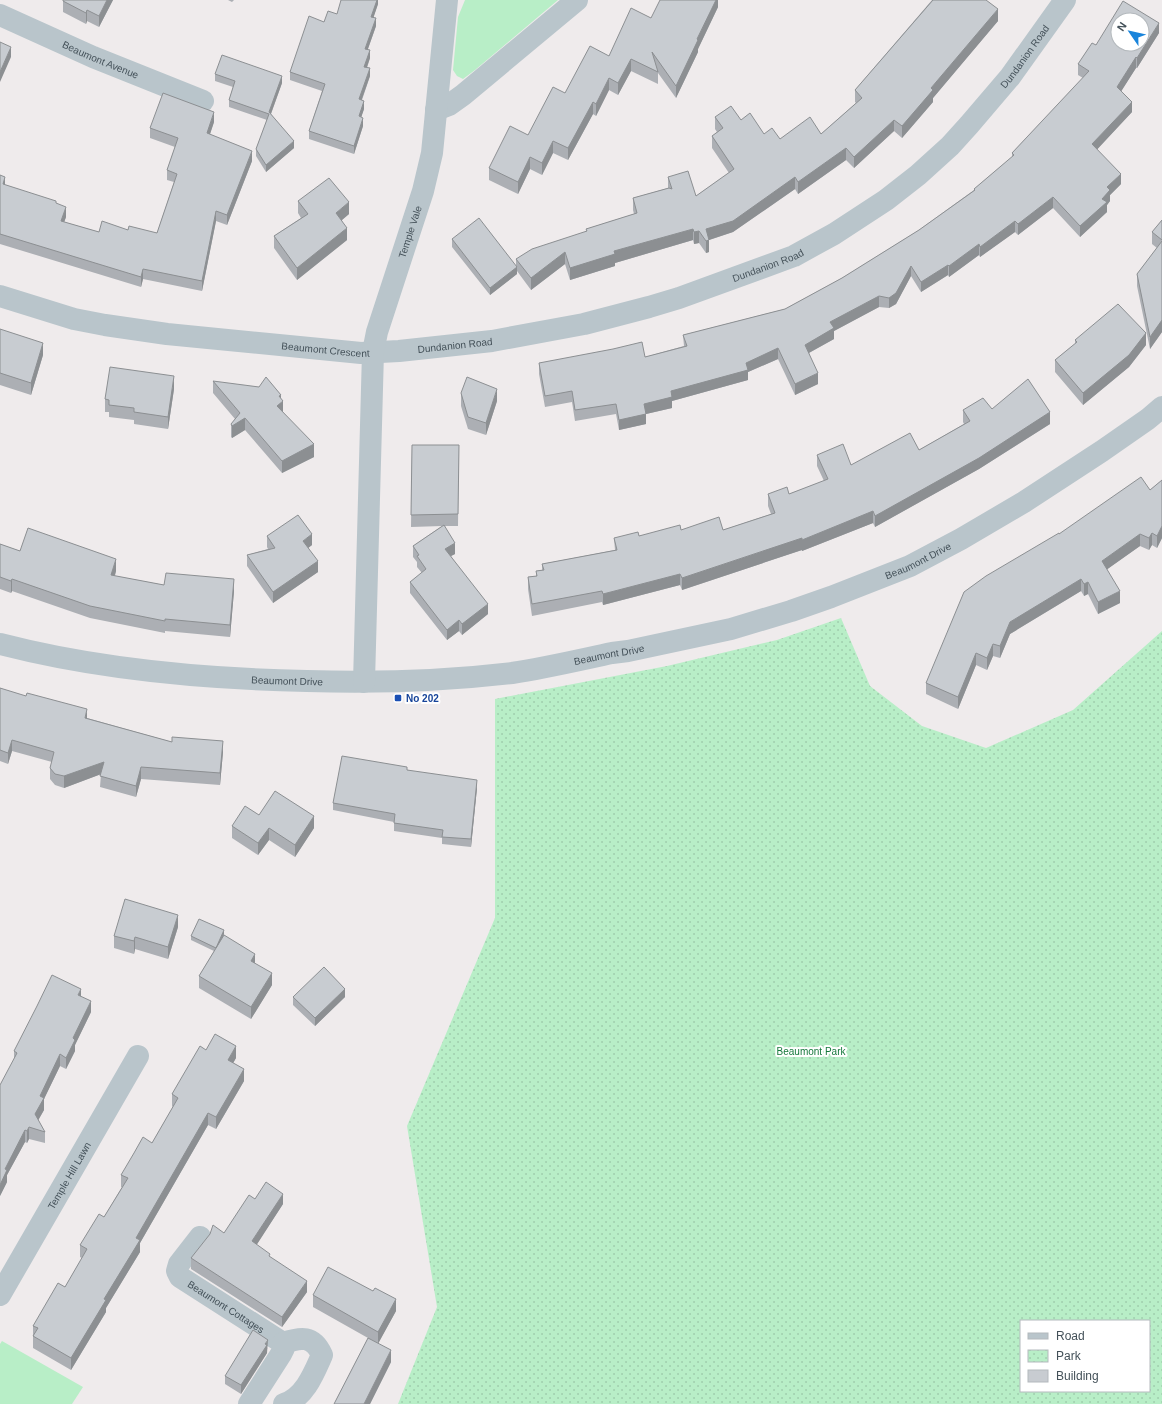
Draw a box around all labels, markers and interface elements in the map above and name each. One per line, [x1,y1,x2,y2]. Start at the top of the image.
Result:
north arrow [1110,12,1150,52]
text: N [1115,20,1129,33]
street label: Dundanion Road [998,23,1051,90]
street label: Beaumont Avenue [61,39,141,81]
street label: Temple Vale [397,204,424,259]
street label: Dundanion Road [731,247,806,284]
street label: Dundanion Road [417,336,493,355]
street label: Beaumont Crescent [281,340,370,359]
street label: Beaumont Drive [884,540,953,581]
street label: Beaumont Drive [573,643,646,667]
street label: Beaumont Drive [251,674,323,687]
marker: No 202 [393,693,403,703]
place label: No 202 [406,693,439,704]
park label: Beaumont Park [777,1046,846,1057]
street label: Temple Hill Lawn [46,1140,93,1211]
street label: Beaumont Cottages [186,1279,266,1335]
legend [1020,1320,1150,1392]
text: Road [1056,1329,1085,1343]
text: Park [1056,1349,1082,1363]
text: Building [1056,1369,1099,1383]

